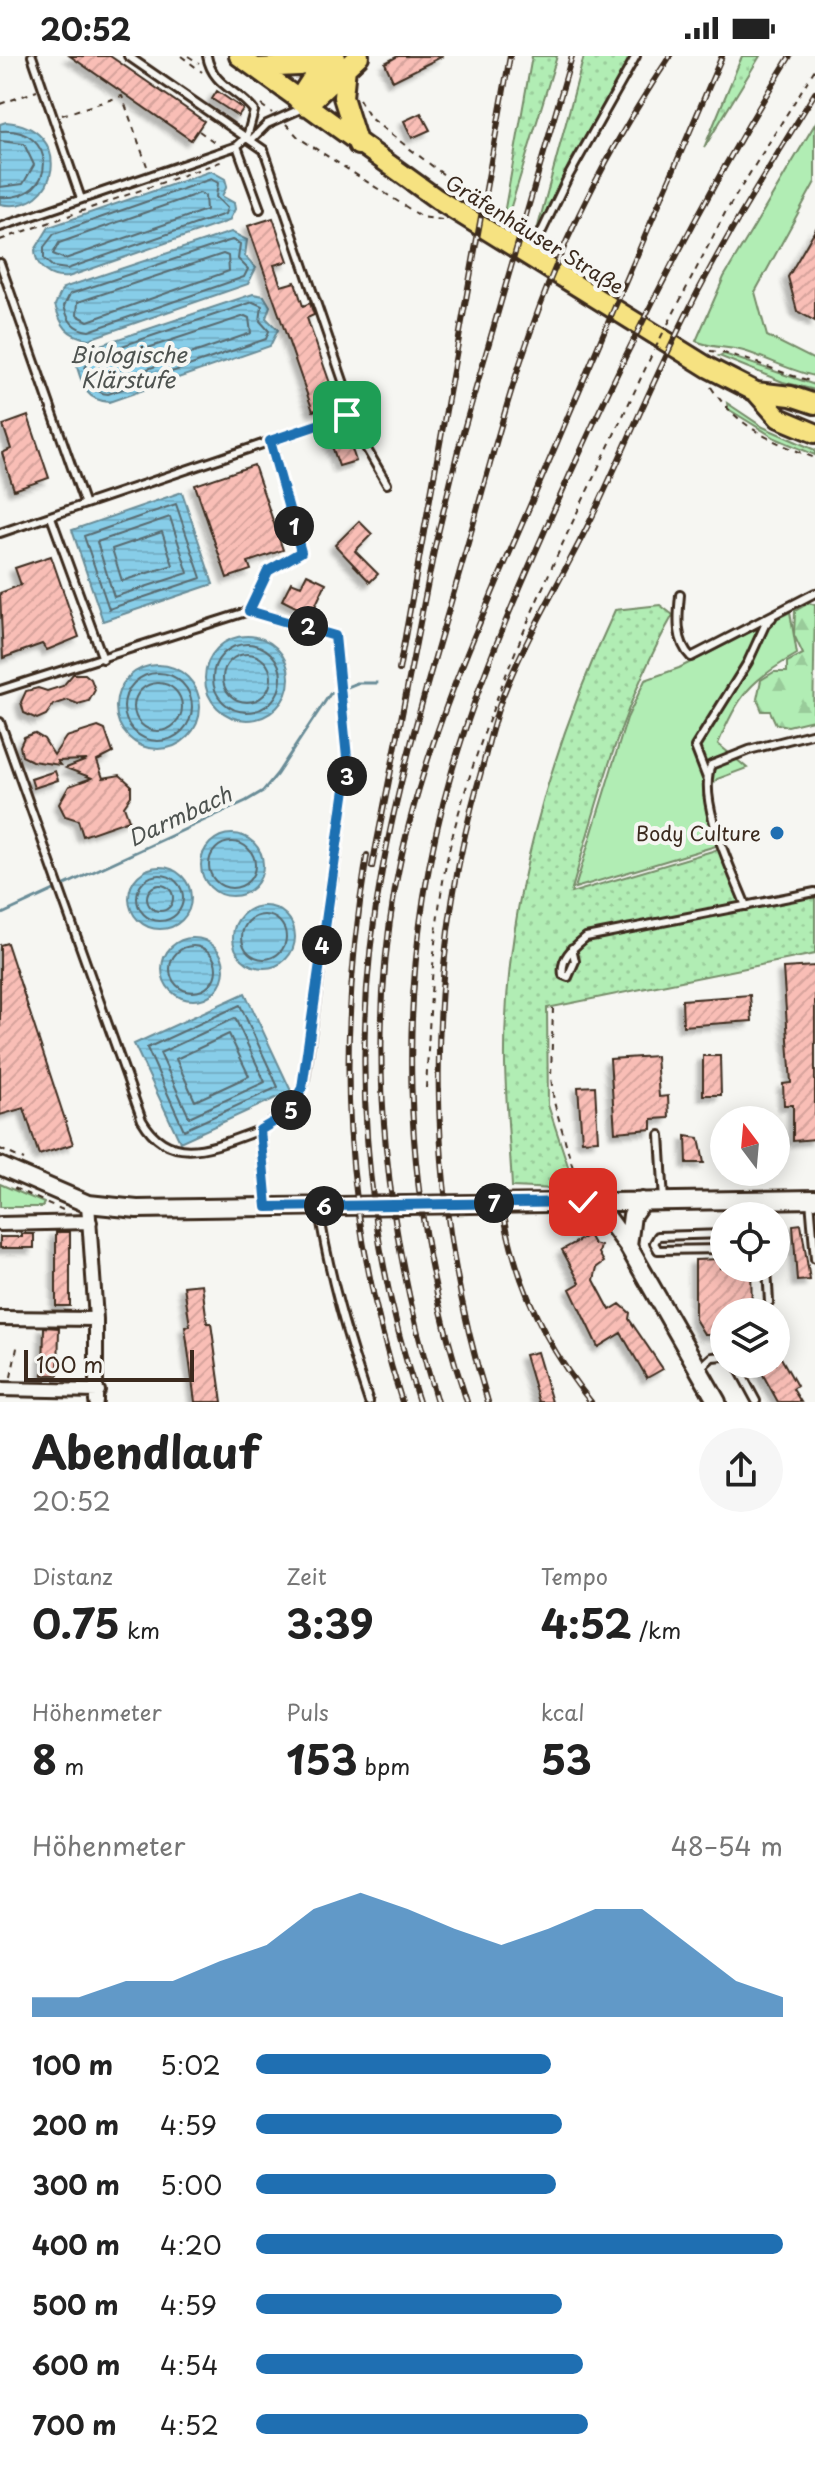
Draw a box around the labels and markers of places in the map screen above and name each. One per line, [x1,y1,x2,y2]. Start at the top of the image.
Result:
pin [313,381,381,449]
pin: 1 [274,506,314,546]
pin: 2 [288,606,328,646]
pin: 3 [327,756,367,796]
place label: Body Culture [636,818,761,848]
marker: Body Culture [768,824,786,842]
pin: 4 [302,925,342,965]
pin: 5 [271,1090,311,1130]
pin [549,1168,617,1236]
pin: 7 [474,1183,514,1223]
pin: 6 [304,1186,344,1226]

